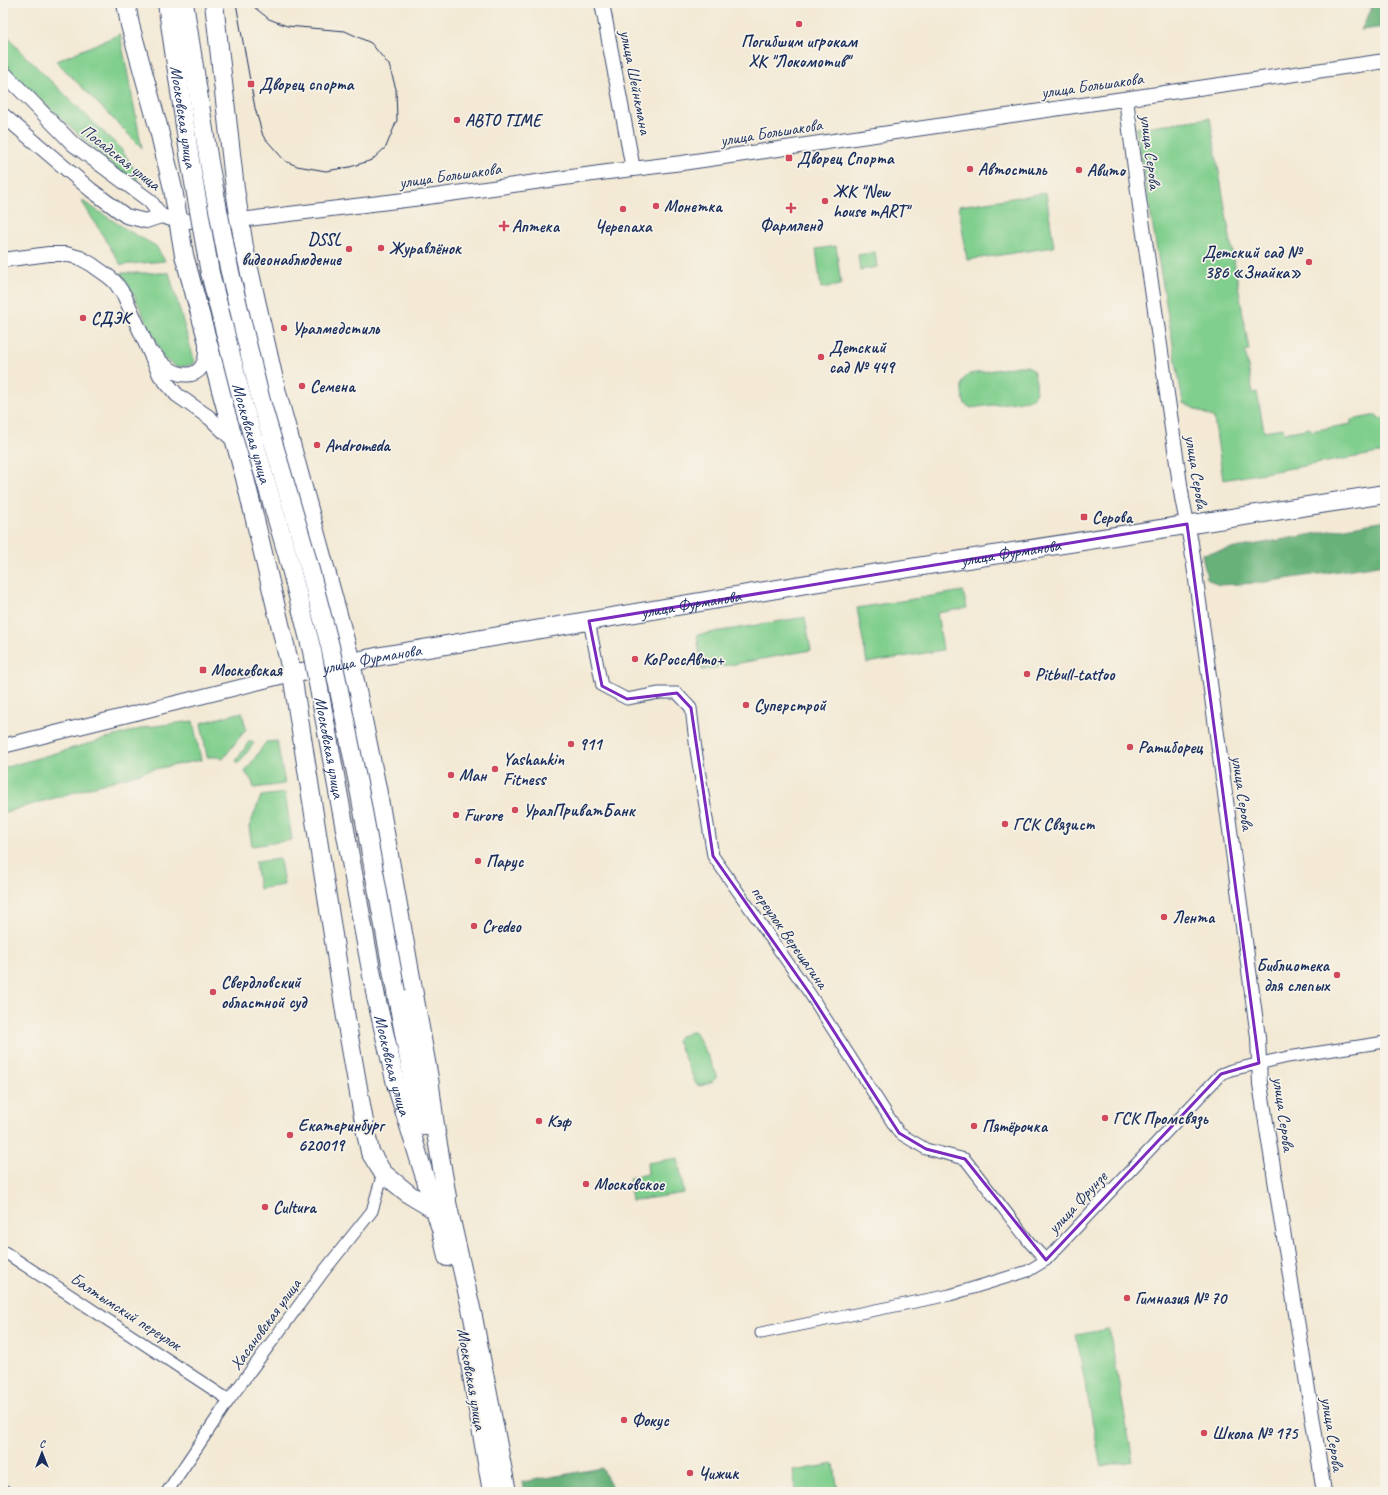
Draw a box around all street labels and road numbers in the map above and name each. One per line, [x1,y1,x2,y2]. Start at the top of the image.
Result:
street label: улица Шейнкмана [615,27,656,137]
street label: Московская улица [165,64,201,171]
street label: улица Большакова [1039,68,1146,103]
street label: улица Серова [1135,113,1166,193]
street label: улица Большакова [718,114,825,151]
street label: Посадская улица [77,120,166,196]
street label: улица Большакова [397,158,504,193]
street label: Московская улица [227,381,276,487]
street label: улица Серова [1180,432,1213,513]
street label: улица Фурманова [958,534,1064,571]
street label: улица Фурманова [638,585,744,623]
street label: улица Фурманова [319,639,424,679]
street label: Московская улица [310,695,349,802]
street label: улица Серова [1227,753,1258,834]
street label: переулок Верещагина [746,882,834,994]
street label: Московская улица [369,1013,416,1120]
street label: улица Серова [1268,1074,1299,1155]
street label: улица Фрунзе [1042,1166,1113,1239]
street label: Балтымский переулок [66,1268,186,1356]
street label: Хасановская улица [225,1274,306,1374]
street label: Московская улица [452,1327,491,1433]
street label: улица Серова [1316,1394,1349,1475]

